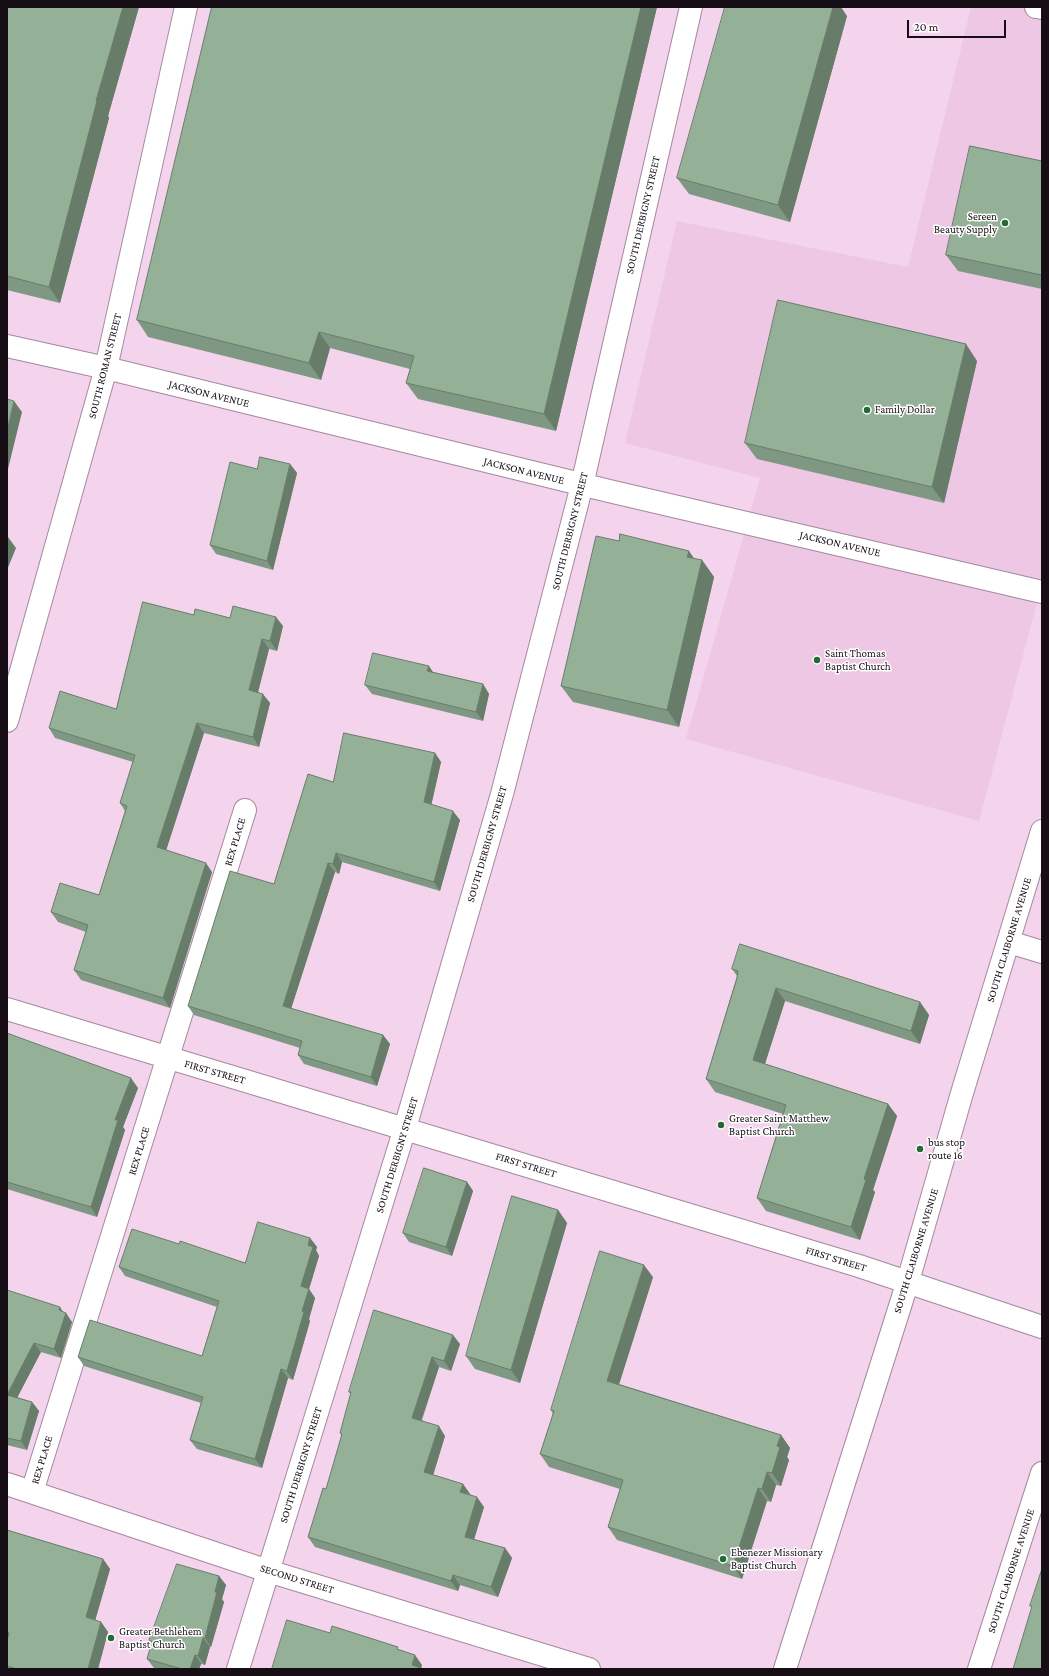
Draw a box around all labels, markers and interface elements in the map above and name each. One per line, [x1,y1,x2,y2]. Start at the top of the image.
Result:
scale bar [909,12,1008,38]
text: 20 m [914,20,938,34]
street label: SOUTH DERBIGNY STREET [623,155,663,275]
place label: Sereen Beauty Supply [934,210,997,236]
marker: Sereen Beauty Supply [1000,218,1010,228]
street label: SOUTH ROMAN STREET [86,312,124,420]
street label: JACKSON AVENUE [167,378,251,410]
place label: Family Dollar [875,403,935,417]
marker: Family Dollar [862,405,872,415]
street label: JACKSON AVENUE [482,455,566,487]
street label: SOUTH DERBIGNY STREET [549,471,591,591]
street label: JACKSON AVENUE [798,528,882,560]
place label: Saint Thomas Baptist Church [825,647,891,673]
marker: Saint Thomas Baptist Church [812,655,822,665]
street label: SOUTH DERBIGNY STREET [464,784,510,904]
street label: REX PLACE [221,816,249,868]
street label: SOUTH CLAIBORNE AVENUE [984,876,1034,1004]
street label: FIRST STREET [183,1057,247,1087]
street label: SOUTH DERBIGNY STREET [373,1095,421,1215]
place label: Greater Saint Matthew Baptist Church [729,1112,829,1138]
marker: Greater Saint Matthew Baptist Church [716,1120,726,1130]
street label: REX PLACE [125,1125,153,1177]
place label: bus stop route 16 [928,1136,965,1162]
marker: bus stop route 16 [915,1144,925,1154]
street label: FIRST STREET [494,1149,558,1181]
street label: SOUTH CLAIBORNE AVENUE [891,1187,941,1315]
street label: FIRST STREET [804,1243,868,1275]
street label: SOUTH DERBIGNY STREET [277,1405,325,1525]
street label: REX PLACE [28,1434,56,1486]
street label: SOUTH CLAIBORNE AVENUE [985,1507,1037,1635]
place label: Ebenezer Missionary Baptist Church [731,1546,823,1572]
marker: Ebenezer Missionary Baptist Church [718,1554,728,1564]
street label: SECOND STREET [258,1561,336,1597]
place label: Greater Bethlehem Baptist Church [119,1625,202,1651]
marker: Greater Bethlehem Baptist Church [106,1633,116,1643]

